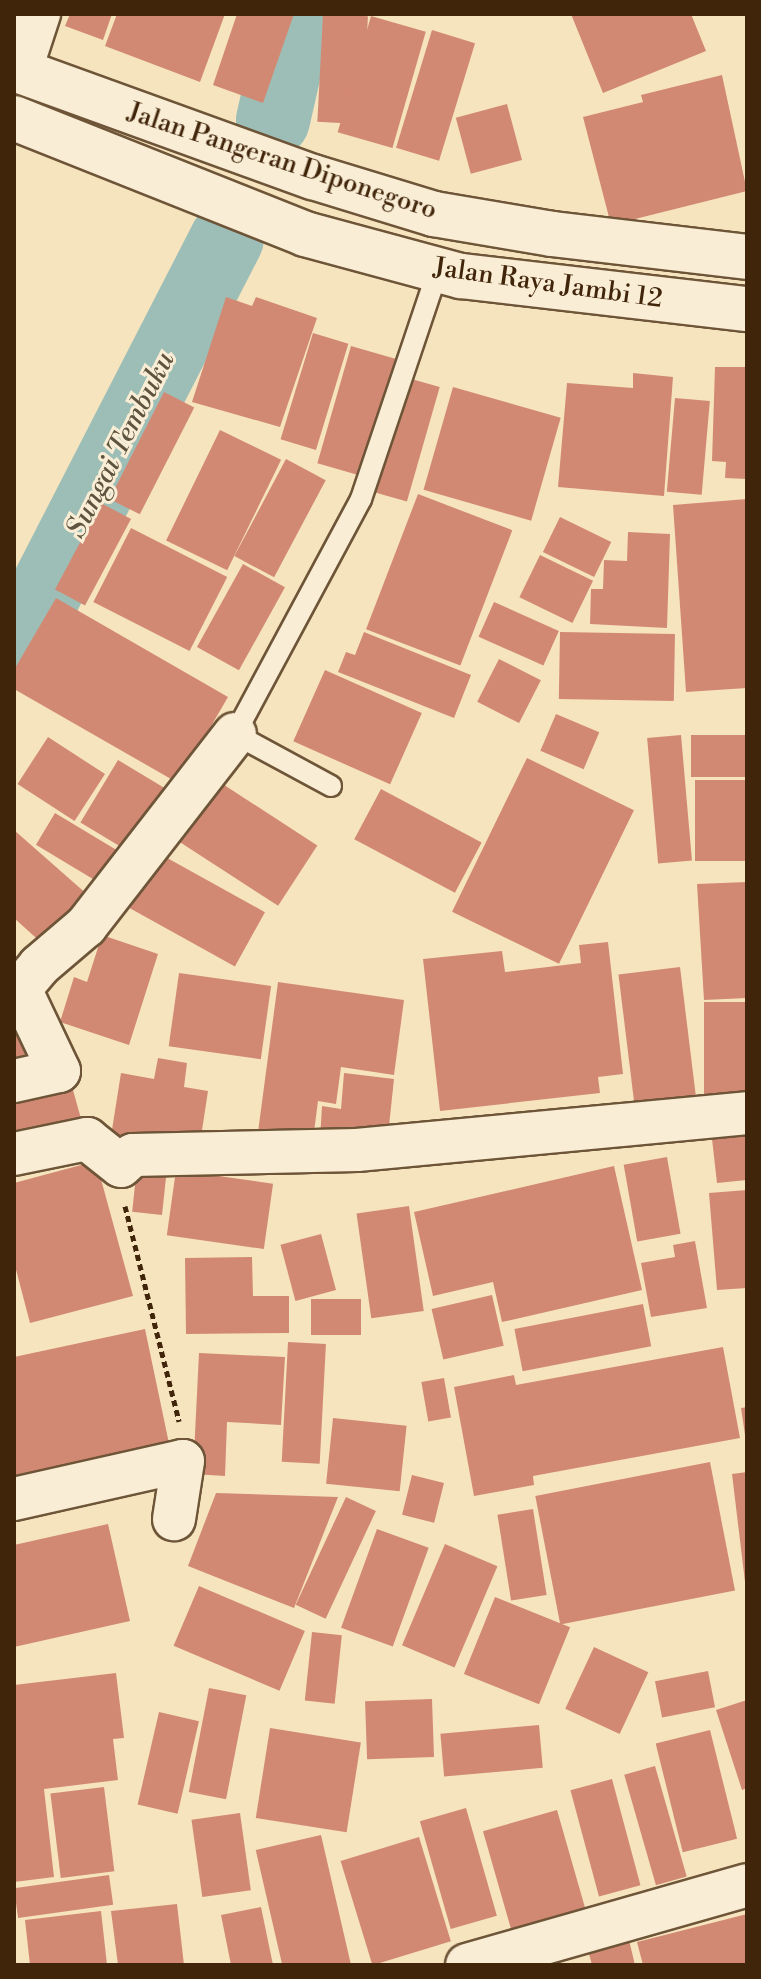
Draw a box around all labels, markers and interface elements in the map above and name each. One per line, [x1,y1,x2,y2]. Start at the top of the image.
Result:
street label: Jalan Pangeran Diponegoro [124,97,440,227]
street label: Jalan Raya Jambi 12 [432,252,664,316]
water label: Sungai Tembuku [60,346,182,544]

